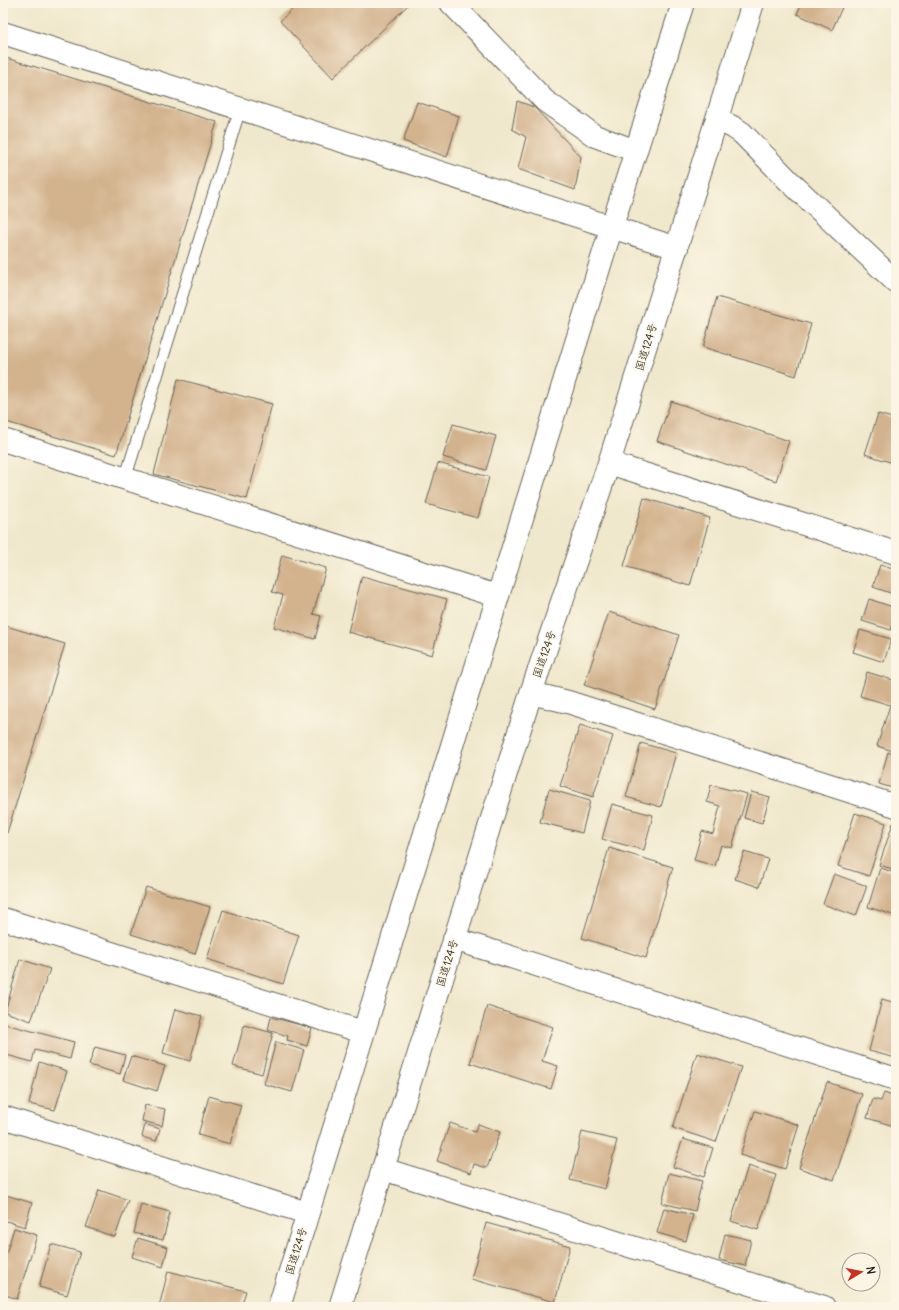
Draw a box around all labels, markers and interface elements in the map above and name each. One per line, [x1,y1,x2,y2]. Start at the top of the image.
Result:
street label: 国道124号 [632,321,660,373]
street label: 国道124号 [529,628,559,680]
street label: 国道124号 [433,937,461,989]
street label: 国道124号 [282,1225,310,1277]
north arrow [841,1252,881,1292]
text: N [863,1265,878,1275]

